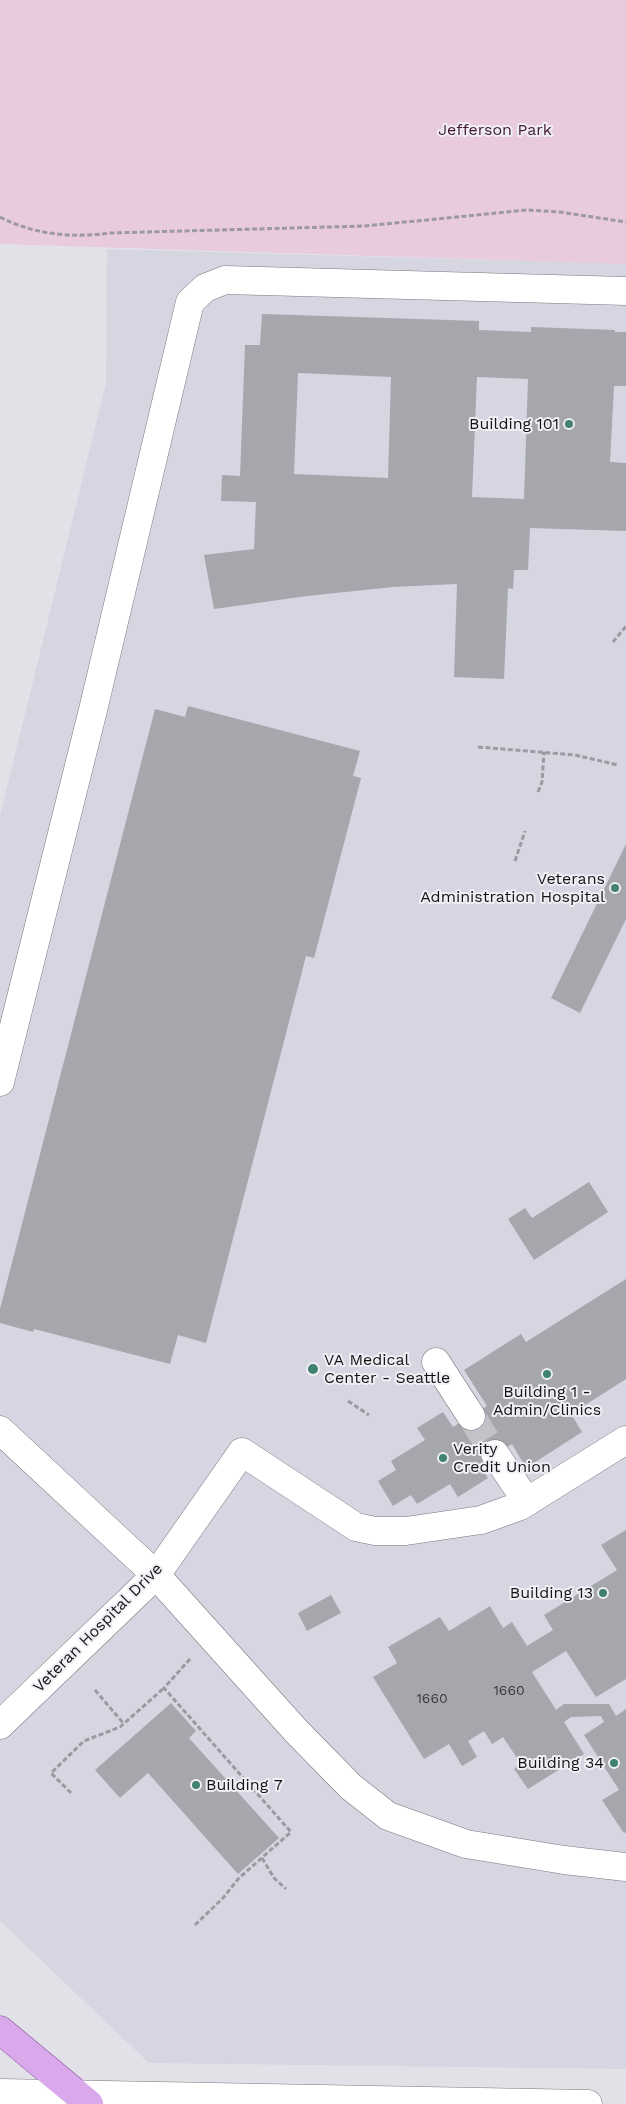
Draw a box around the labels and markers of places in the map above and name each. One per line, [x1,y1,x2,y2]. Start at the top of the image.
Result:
place label: Building 101 [469,414,559,434]
marker: Building 101 [563,418,575,430]
place label: Veterans Administration Hospital [420,869,605,907]
marker: Veterans Administration Hospital [609,882,621,894]
place label: VA Medical Center - Seattle [324,1350,450,1388]
marker: VA Medical Center - Seattle [306,1362,320,1376]
marker: Building 1 - Admin/Clinics [541,1368,553,1380]
place label: Building 1 - Admin/Clinics [493,1382,601,1420]
place label: Verity Credit Union [453,1439,551,1477]
marker: Verity Credit Union [437,1452,449,1464]
place label: Building 13 [510,1583,593,1603]
marker: Building 13 [597,1587,609,1599]
place label: Building 34 [517,1753,604,1773]
marker: Building 34 [608,1757,620,1769]
place label: Building 7 [206,1775,283,1795]
marker: Building 7 [190,1779,202,1791]

